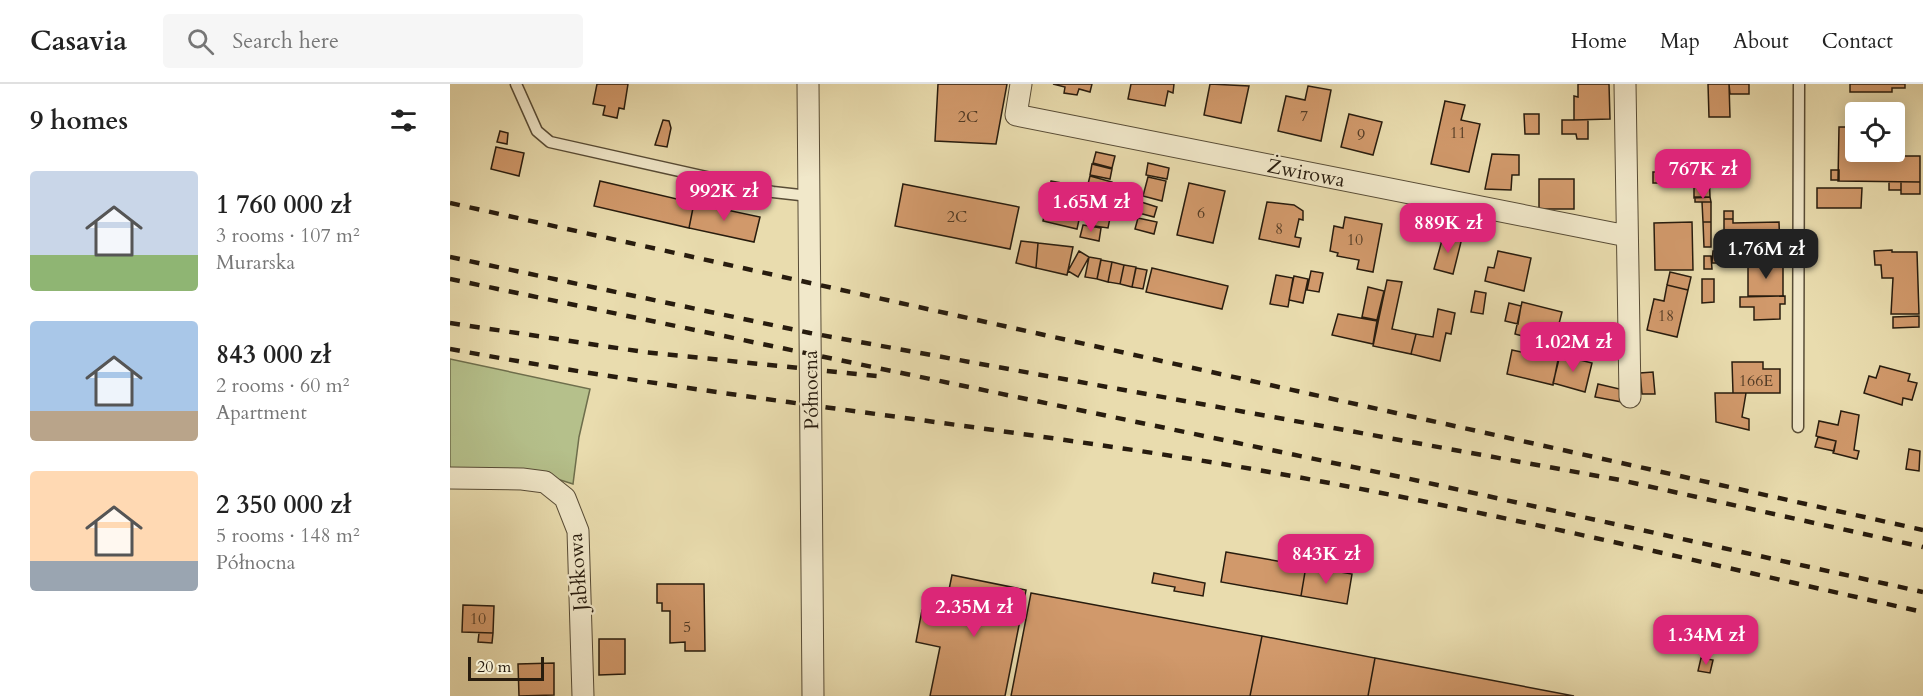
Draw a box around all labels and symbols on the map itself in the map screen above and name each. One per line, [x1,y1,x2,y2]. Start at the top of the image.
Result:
house number: 7 [1300,105,1308,127]
house number: 2C [958,106,978,128]
house number: 11 [1450,122,1466,144]
house number: 9 [1357,124,1365,146]
pin: 767K zł [1648,149,1758,200]
street label: Żwirowa [1265,152,1348,194]
pin: 992K zł [669,171,779,222]
pin: 1.65M zł [1029,182,1153,233]
house number: 6 [1197,202,1205,224]
pin: 889K zł [1393,203,1503,254]
house number: 2C [947,206,967,228]
house number: 8 [1275,218,1283,240]
house number: 10 [1347,229,1363,251]
pin: 1.76M zł [1704,229,1828,280]
house number: 18 [1658,305,1674,327]
pin: 1.02M zł [1511,322,1635,373]
street label: Północna [797,350,825,430]
house number: 166E [1739,370,1773,392]
street label: Jabłkowa [562,532,594,615]
pin: 843K zł [1271,534,1381,585]
pin: 2.35M zł [912,587,1036,638]
house number: 10 [470,608,486,630]
pin: 1.34M zł [1644,615,1768,666]
house number: 5 [683,616,691,638]
scale bar [468,654,544,682]

